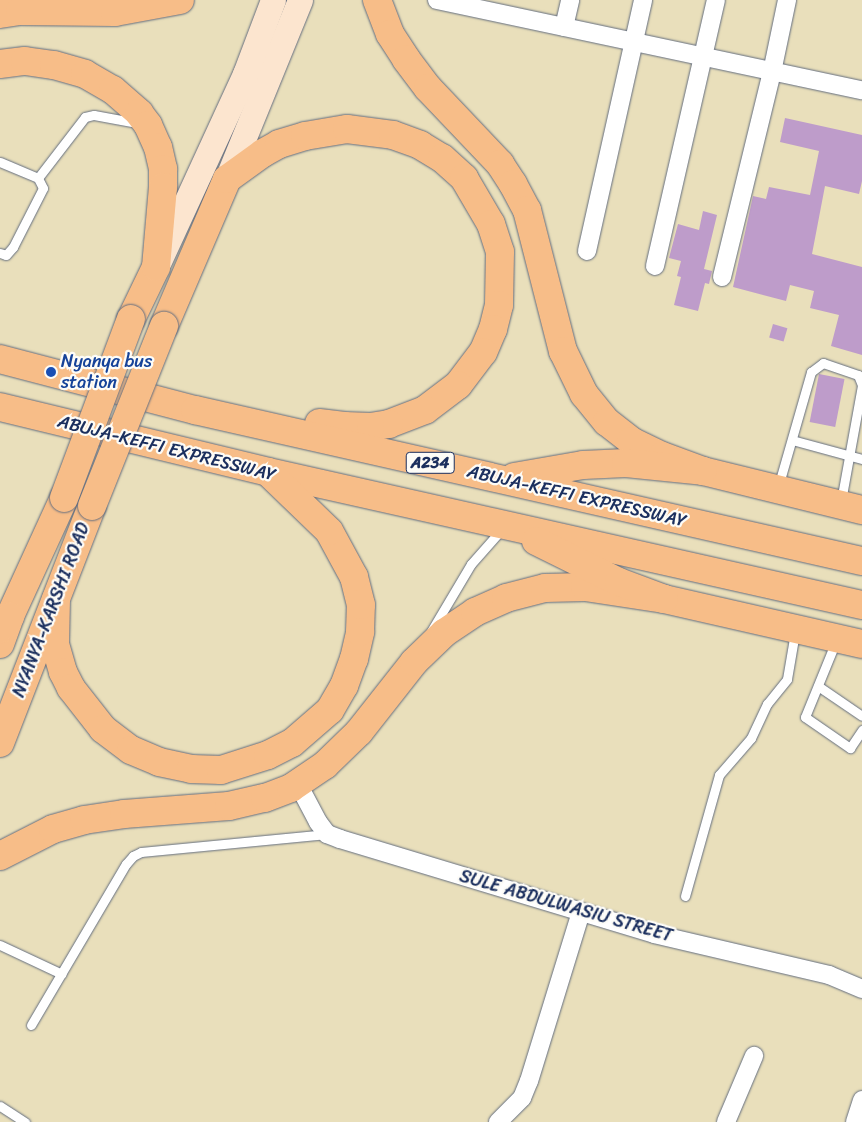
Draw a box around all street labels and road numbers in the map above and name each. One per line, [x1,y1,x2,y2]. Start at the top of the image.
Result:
street label: ABUJA-KEFFI EXPRESSWAY [55,410,279,486]
road number: A234 [405,449,455,476]
street label: ABUJA-KEFFI EXPRESSWAY [464,460,690,532]
street label: NYANYA-KARSHI ROAD [8,520,94,700]
street label: SULE ABDULWASIU STREET [457,865,675,947]

